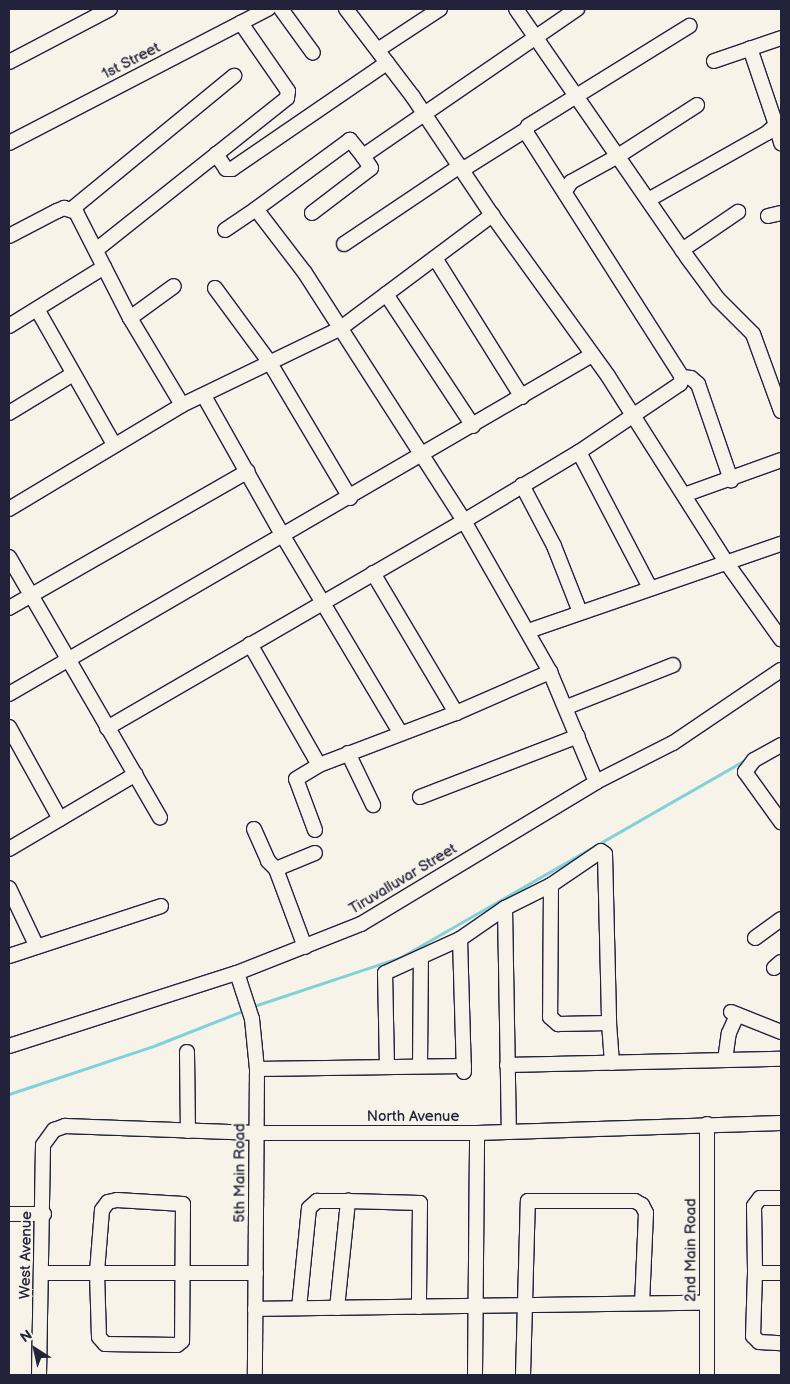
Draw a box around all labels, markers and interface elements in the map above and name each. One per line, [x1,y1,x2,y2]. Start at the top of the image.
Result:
street label: 1st Street [99,39,163,83]
street label: Tiruvalluvar Street [346,840,460,918]
street label: North Avenue [367,1108,459,1126]
street label: 5th Main Road [231,1123,249,1223]
street label: 2nd Main Road [682,1198,700,1302]
street label: West Avenue [16,1211,36,1299]
north arrow [10,1324,60,1374]
text: N [17,1326,35,1346]

